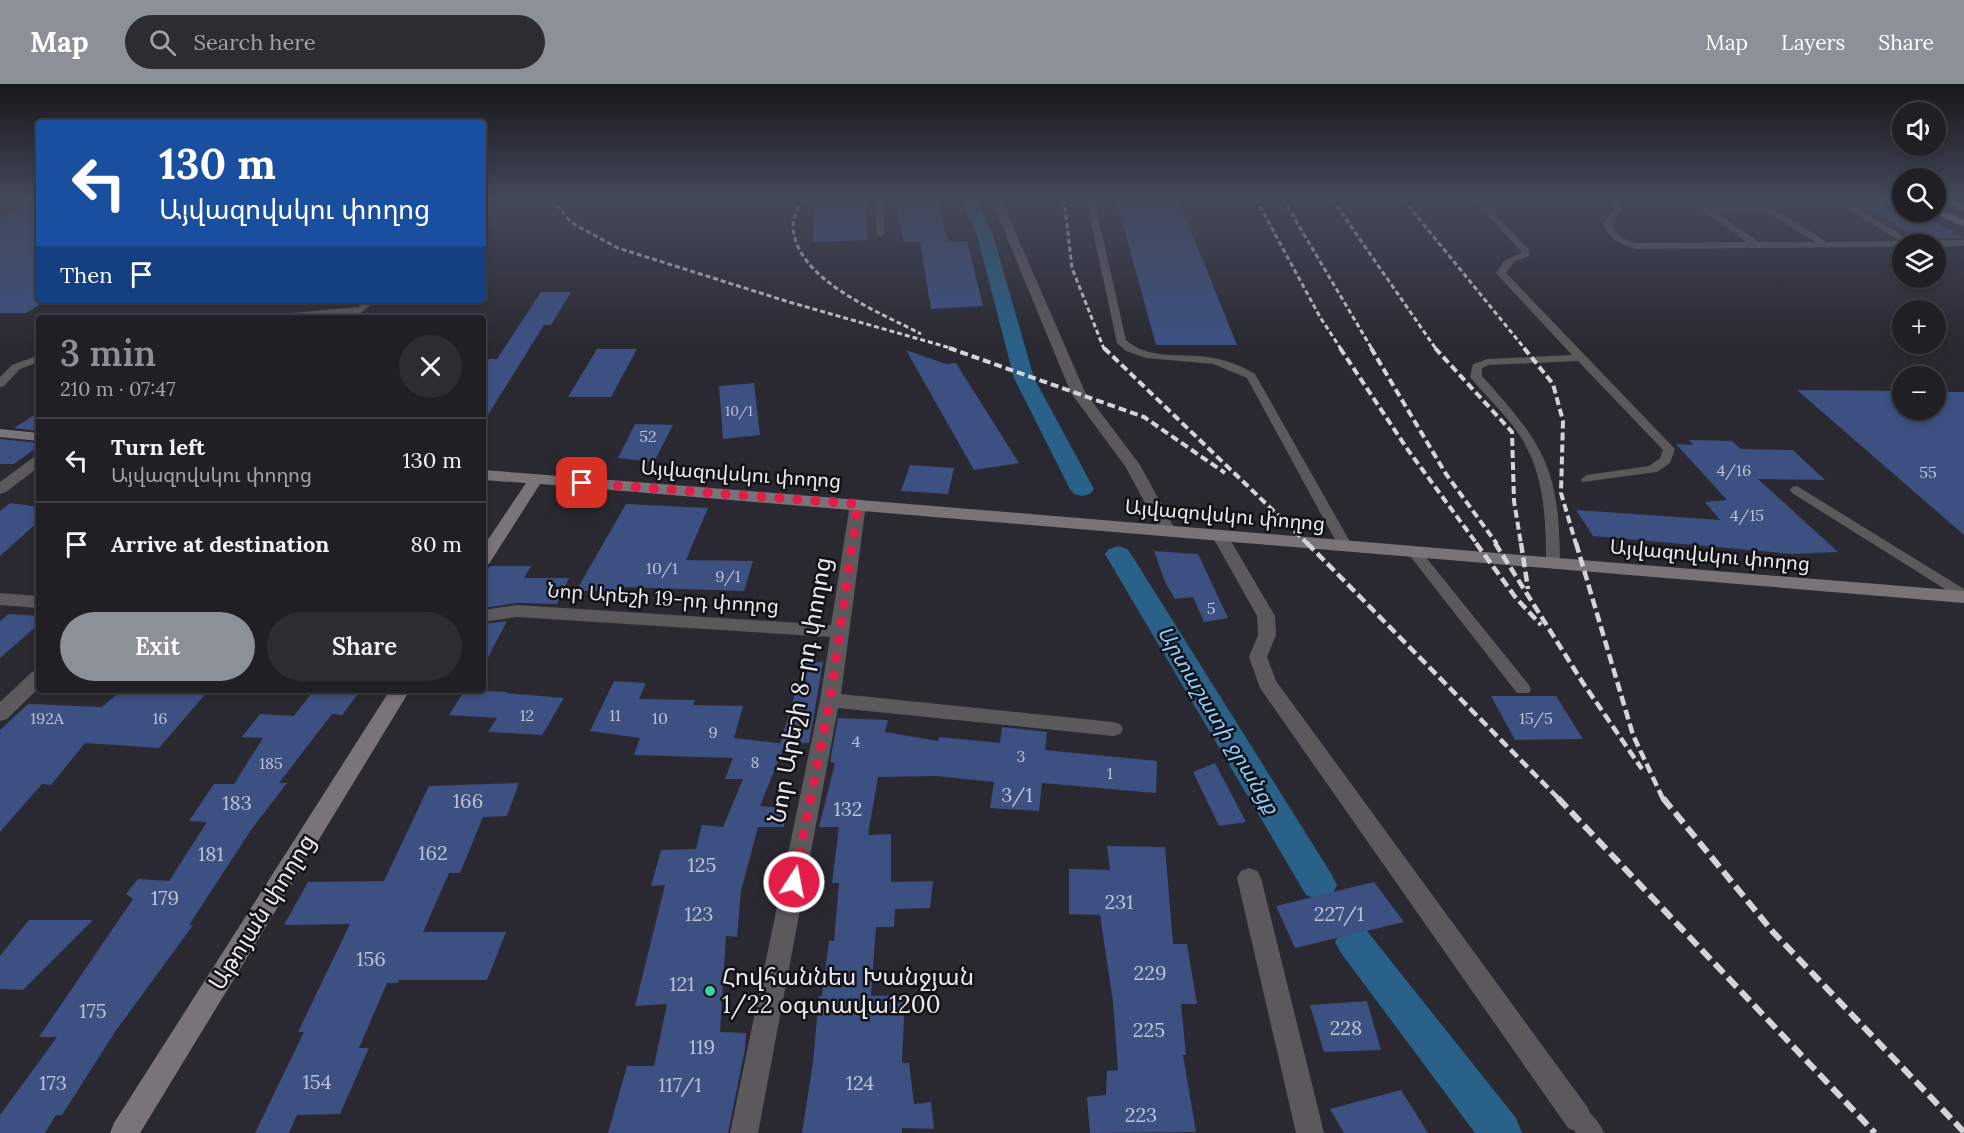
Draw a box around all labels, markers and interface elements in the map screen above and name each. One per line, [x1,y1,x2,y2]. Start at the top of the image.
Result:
search box [125,15,545,69]
text: Map [30,24,89,60]
icon: search [146,26,179,59]
text: Search here [194,28,316,56]
text: Map [1705,29,1748,56]
text: Layers [1781,29,1845,56]
text: Share [1878,29,1934,56]
map controls [1892,102,1946,420]
button: sound [1892,102,1946,156]
text: 130 m [159,137,276,191]
icon: left [60,144,138,222]
button: search [1892,168,1946,222]
text: Այվազովսկու փողոց [159,192,430,226]
button: layers [1892,234,1946,288]
icon: arrive [125,258,158,291]
text: Then [60,261,113,289]
button: + [1892,300,1946,354]
text: 3 min [60,330,156,376]
button: close [399,335,462,398]
button: − [1892,366,1946,420]
text: 210 m · 07:47 [60,376,175,401]
house number: 10/1 [725,402,753,420]
house number: 52 [639,426,657,446]
text: Turn left [111,433,205,461]
icon: left [60,444,93,477]
text: 130 m [403,446,462,474]
street label: Այվազովսկու փողոց [640,454,842,493]
pin [556,457,607,508]
house number: 4/16 [1717,460,1751,481]
text: Այվազովսկու փողոց [111,462,312,487]
house number: 55 [1919,462,1937,482]
icon: arrive [565,466,598,499]
street label: Այվազովսկու փողոց [1124,493,1326,536]
house number: 4/15 [1730,505,1764,526]
icon: arrive [60,528,93,561]
text: Arrive at destination [111,530,329,558]
text: 80 m [411,530,462,558]
street label: Այվազովսկու փողոց [1609,533,1811,576]
street label: Նոր Արեշի 8-րդ փողոց [761,554,838,825]
house number: 10/1 [646,558,678,579]
house number: 9/1 [715,566,741,587]
street label: Նոր Արեշի 19-րդ փողոց [546,577,780,618]
house number: 5 [1207,598,1215,618]
button: Exit [60,612,255,681]
button: Share [267,612,462,681]
water label: Արտաշատի ջրանցք [1152,621,1286,820]
house number: 12 [520,705,534,725]
house number: 11 [609,705,621,725]
house number: 192A [30,708,65,728]
house number: 16 [152,708,168,728]
house number: 10 [652,708,668,728]
house number: 15/5 [1519,708,1553,729]
house number: 9 [708,722,718,742]
house number: 4 [852,731,861,751]
house number: 3 [1017,746,1026,766]
house number: 8 [751,752,760,772]
house number: 185 [259,753,283,773]
house number: 1 [1107,763,1113,783]
house number: 3/1 [1001,782,1033,808]
house number: 166 [453,788,483,813]
house number: 183 [222,790,252,815]
house number: 132 [833,796,863,821]
street label: Աթոյան փողոց [201,828,322,996]
house number: 162 [418,840,448,865]
house number: 181 [198,841,224,866]
position arrow [762,850,826,914]
house number: 125 [688,852,716,877]
house number: 179 [151,885,179,910]
house number: 231 [1105,889,1133,914]
house number: 123 [685,901,713,926]
house number: 227/1 [1314,901,1364,927]
house number: 156 [356,946,386,971]
house number: 229 [1133,960,1167,985]
place label: Հովհաննես Խանջյան 1/22 օգտավա1200 [722,961,974,1020]
house number: 121 [669,971,695,996]
marker: Հովհաննես Խանջյան 1/22 օգտավա1200 [703,984,717,998]
house number: 175 [79,998,107,1023]
house number: 228 [1330,1015,1362,1040]
house number: 225 [1133,1017,1165,1042]
house number: 119 [689,1034,715,1059]
house number: 154 [302,1069,332,1094]
house number: 173 [39,1070,67,1095]
house number: 124 [846,1070,874,1095]
house number: 117/1 [658,1072,702,1098]
house number: 223 [1125,1102,1157,1127]

